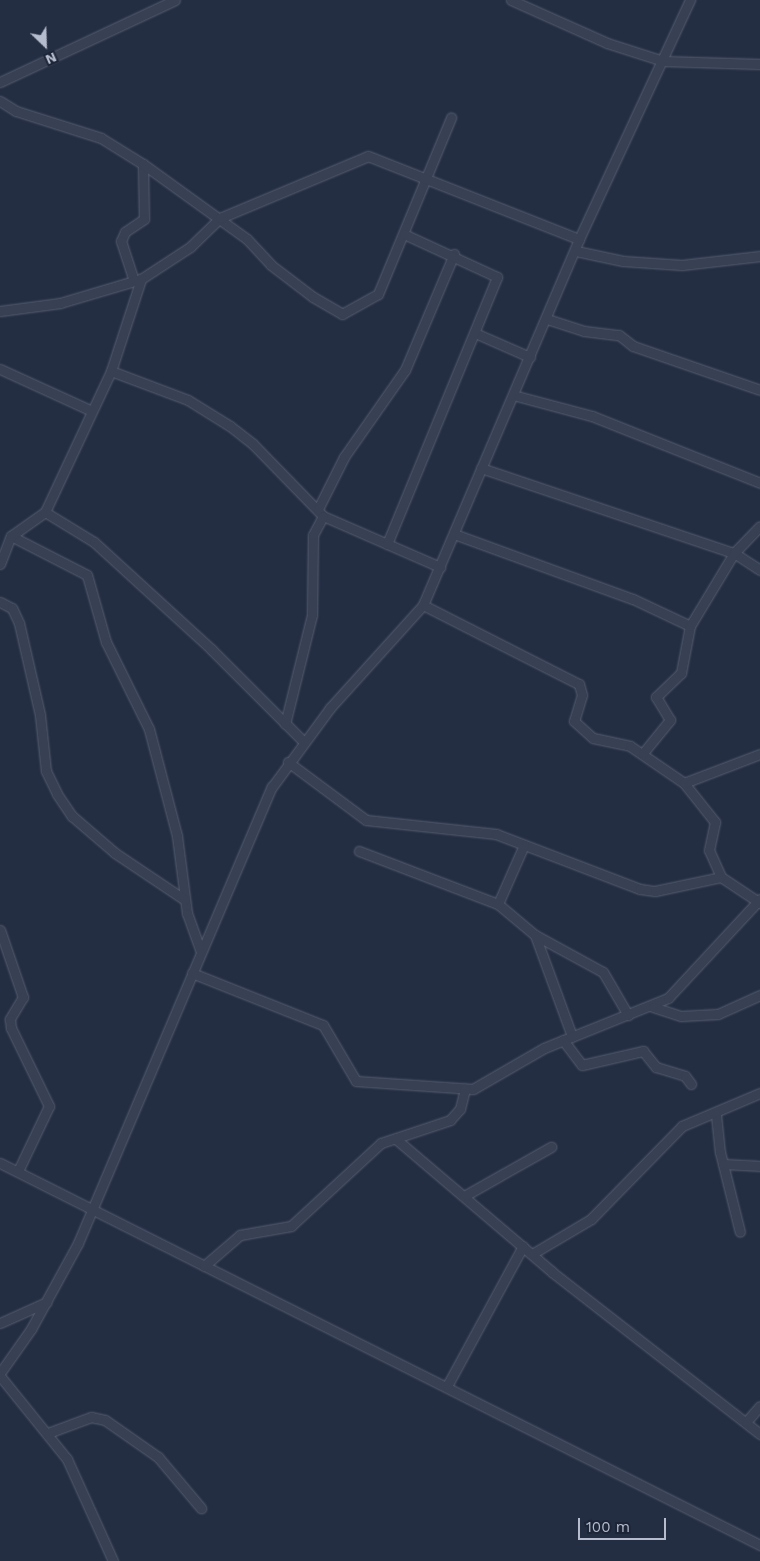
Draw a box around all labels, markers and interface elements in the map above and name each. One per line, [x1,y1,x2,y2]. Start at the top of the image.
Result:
north arrow [20,20,70,70]
text: N [43,49,59,68]
scale bar [580,1508,668,1540]
text: 100 m [586,1518,630,1536]

